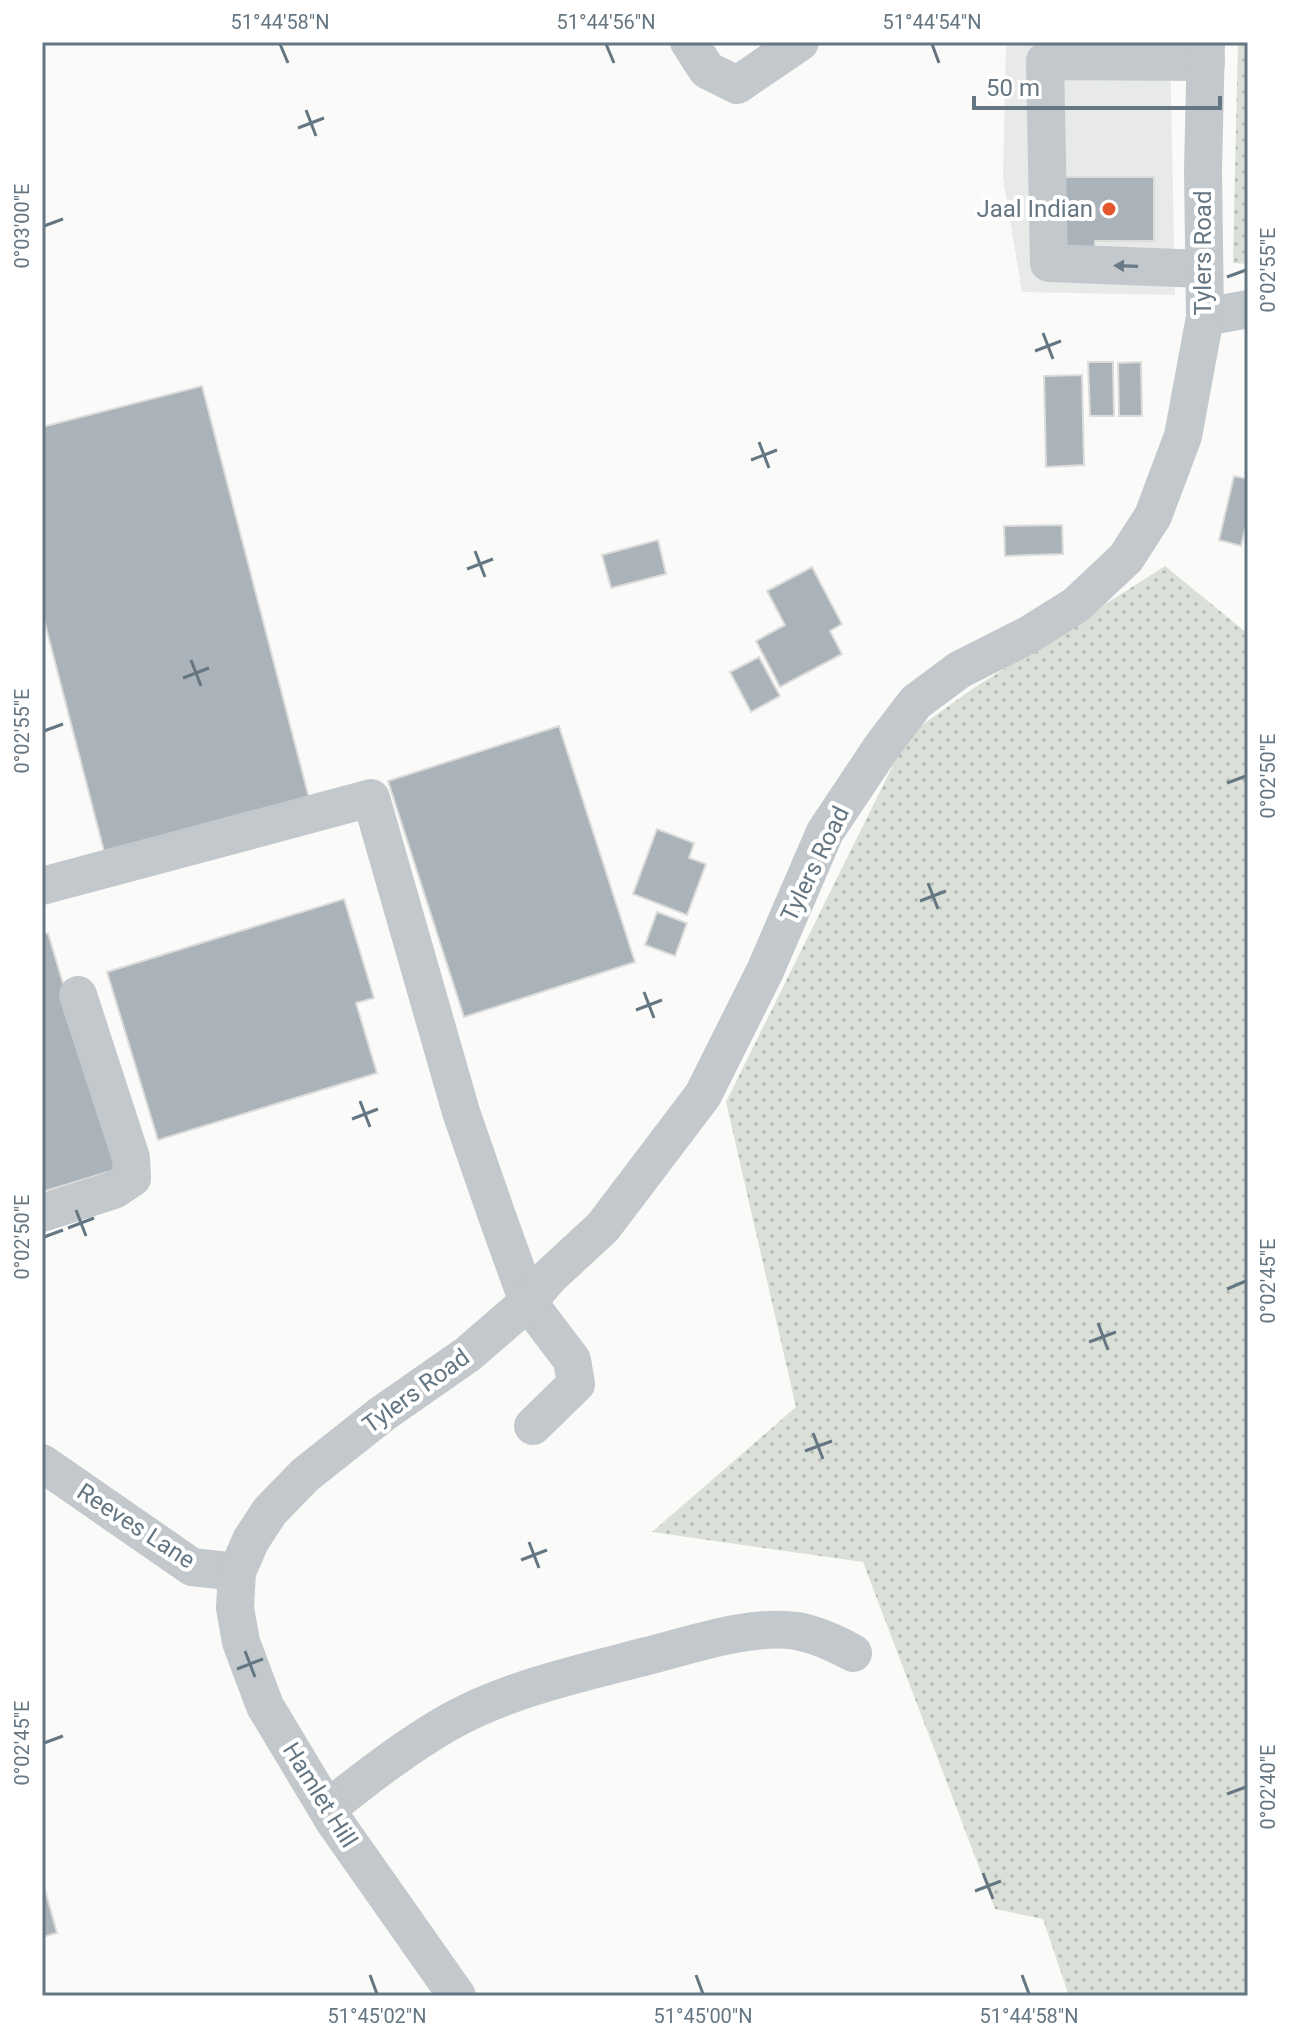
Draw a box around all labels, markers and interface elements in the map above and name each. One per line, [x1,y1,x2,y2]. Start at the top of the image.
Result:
text: 51°44'58"N [230,10,330,34]
text: 51°44'56"N [556,10,656,34]
text: 51°44'54"N [882,10,982,34]
scale bar [974,60,1220,110]
text: 50 m [986,74,1040,102]
text: 0°03'00"E [10,184,34,268]
street label: Tylers Road [1189,191,1217,315]
place label: Jaal Indian [976,195,1093,223]
marker: Jaal Indian [1100,200,1118,218]
text: 0°02'55"E [1256,228,1280,312]
one-way arrow [1113,259,1138,272]
text: 0°02'55"E [10,689,34,773]
text: 0°02'50"E [1256,734,1280,818]
street label: Tylers Road [775,802,855,926]
text: 0°02'50"E [10,1195,34,1279]
text: 0°02'45"E [1256,1239,1280,1323]
street label: Tylers Road [357,1343,475,1439]
street label: Reeves Lane [72,1478,200,1574]
text: 0°02'45"E [10,1701,34,1785]
street label: Hamlet Hill [277,1737,363,1853]
text: 0°02'40"E [1256,1745,1280,1829]
text: 51°45'02"N [327,2004,427,2028]
text: 51°45'00"N [653,2004,753,2028]
text: 51°44'58"N [979,2004,1079,2028]

